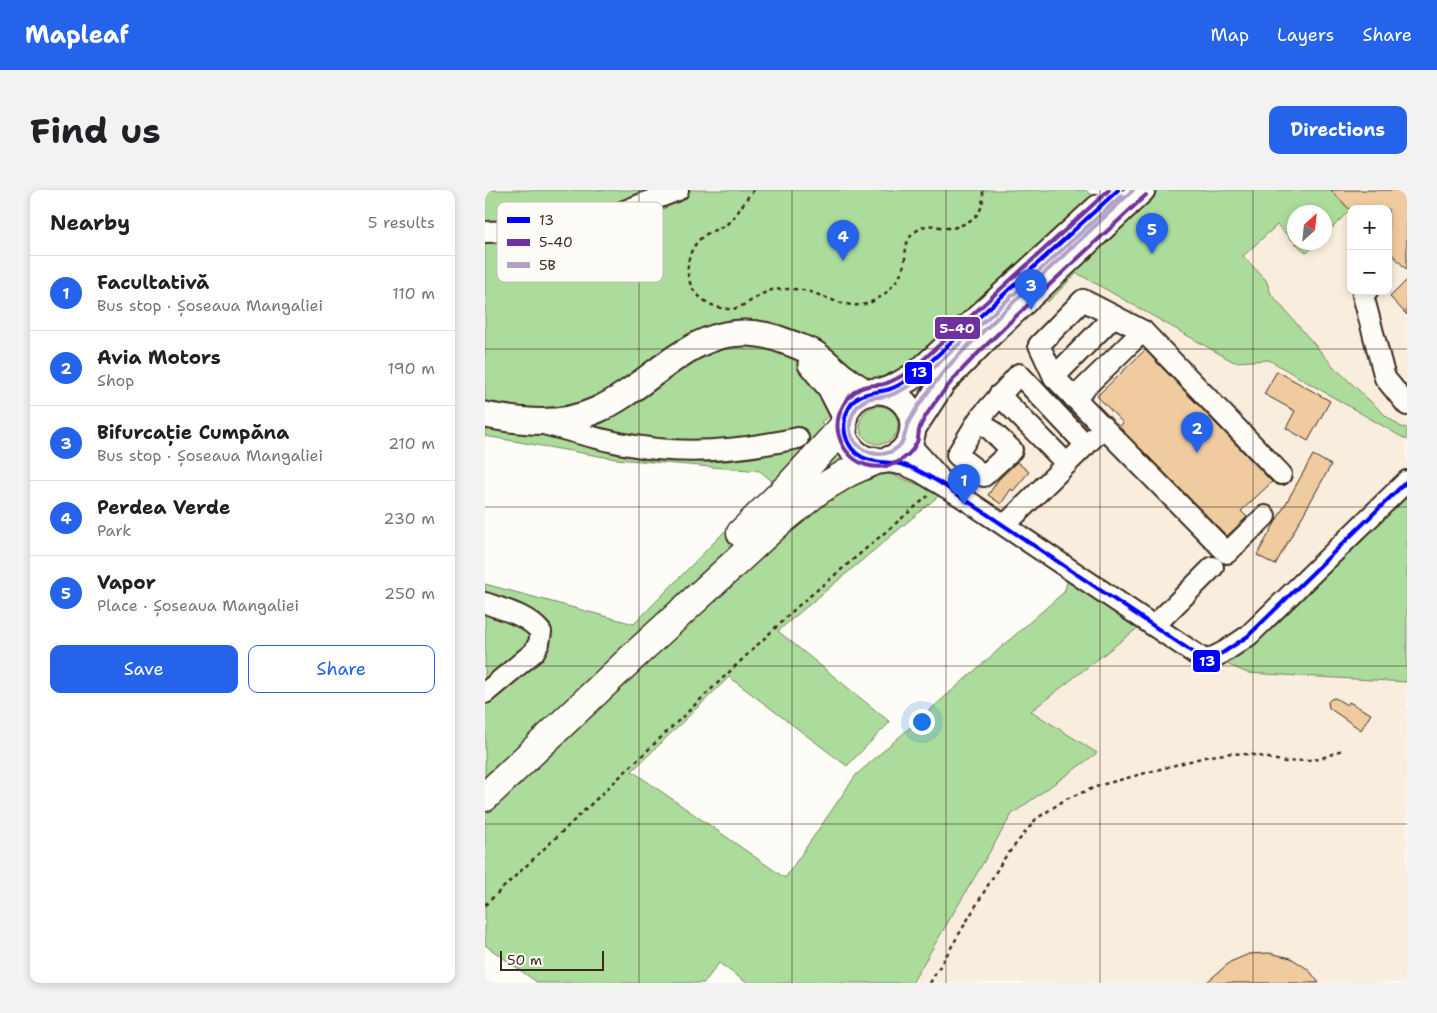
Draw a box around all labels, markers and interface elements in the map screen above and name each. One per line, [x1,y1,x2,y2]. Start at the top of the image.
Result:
text: Mapleaf [25,19,129,51]
text: Map [1211,23,1249,47]
text: Layers [1277,23,1334,47]
text: Share [1362,23,1412,47]
button: Directions [1269,106,1407,154]
text: Find us [30,107,161,154]
legend [497,202,663,282]
north arrow [1287,205,1332,250]
map controls [1347,205,1392,295]
button: + [1347,205,1392,250]
text: Nearby [50,209,130,237]
text: 13 [539,211,554,229]
text: 5 results [368,212,435,233]
pin: 5 [1136,213,1168,254]
pin: 4 [827,220,859,261]
text: 5-40 [539,233,573,251]
button: − [1347,250,1392,295]
text: 5B [539,256,556,274]
pin: 3 [1015,269,1047,310]
text: Facultativă [97,270,209,295]
text: 1 [62,283,70,304]
text: 110 m [392,283,435,304]
text: Bus stop · Șoseaua Mangaliei [97,295,323,316]
line badge: 5-40 [934,316,981,340]
text: 5-40 [939,319,975,337]
text: Avia Motors [97,345,221,370]
text: 2 [60,358,72,379]
text: 190 m [388,358,435,379]
line badge: 13 [904,361,933,385]
text: 13 [911,363,927,381]
text: Shop [97,370,134,391]
pin: 2 [1181,412,1213,453]
text: Bifurcație Cumpăna [97,420,289,445]
text: 3 [60,433,72,454]
text: 210 m [388,433,435,454]
text: Bus stop · Șoseaua Mangaliei [97,445,323,466]
pin: 1 [948,464,980,505]
text: Perdea Verde [97,495,230,520]
text: 4 [60,508,72,529]
text: 230 m [383,508,435,529]
text: Park [97,520,131,541]
text: Vapor [97,570,156,595]
text: 5 [61,583,71,604]
text: 250 m [384,583,435,604]
text: Place · Șoseaua Mangaliei [97,595,299,616]
button: Save [50,645,238,693]
button: Share [248,645,435,693]
line badge: 13 [1192,649,1221,673]
text: 13 [1199,652,1215,670]
your location [909,709,935,735]
scale bar [500,948,604,971]
text: 50 m [507,951,542,969]

